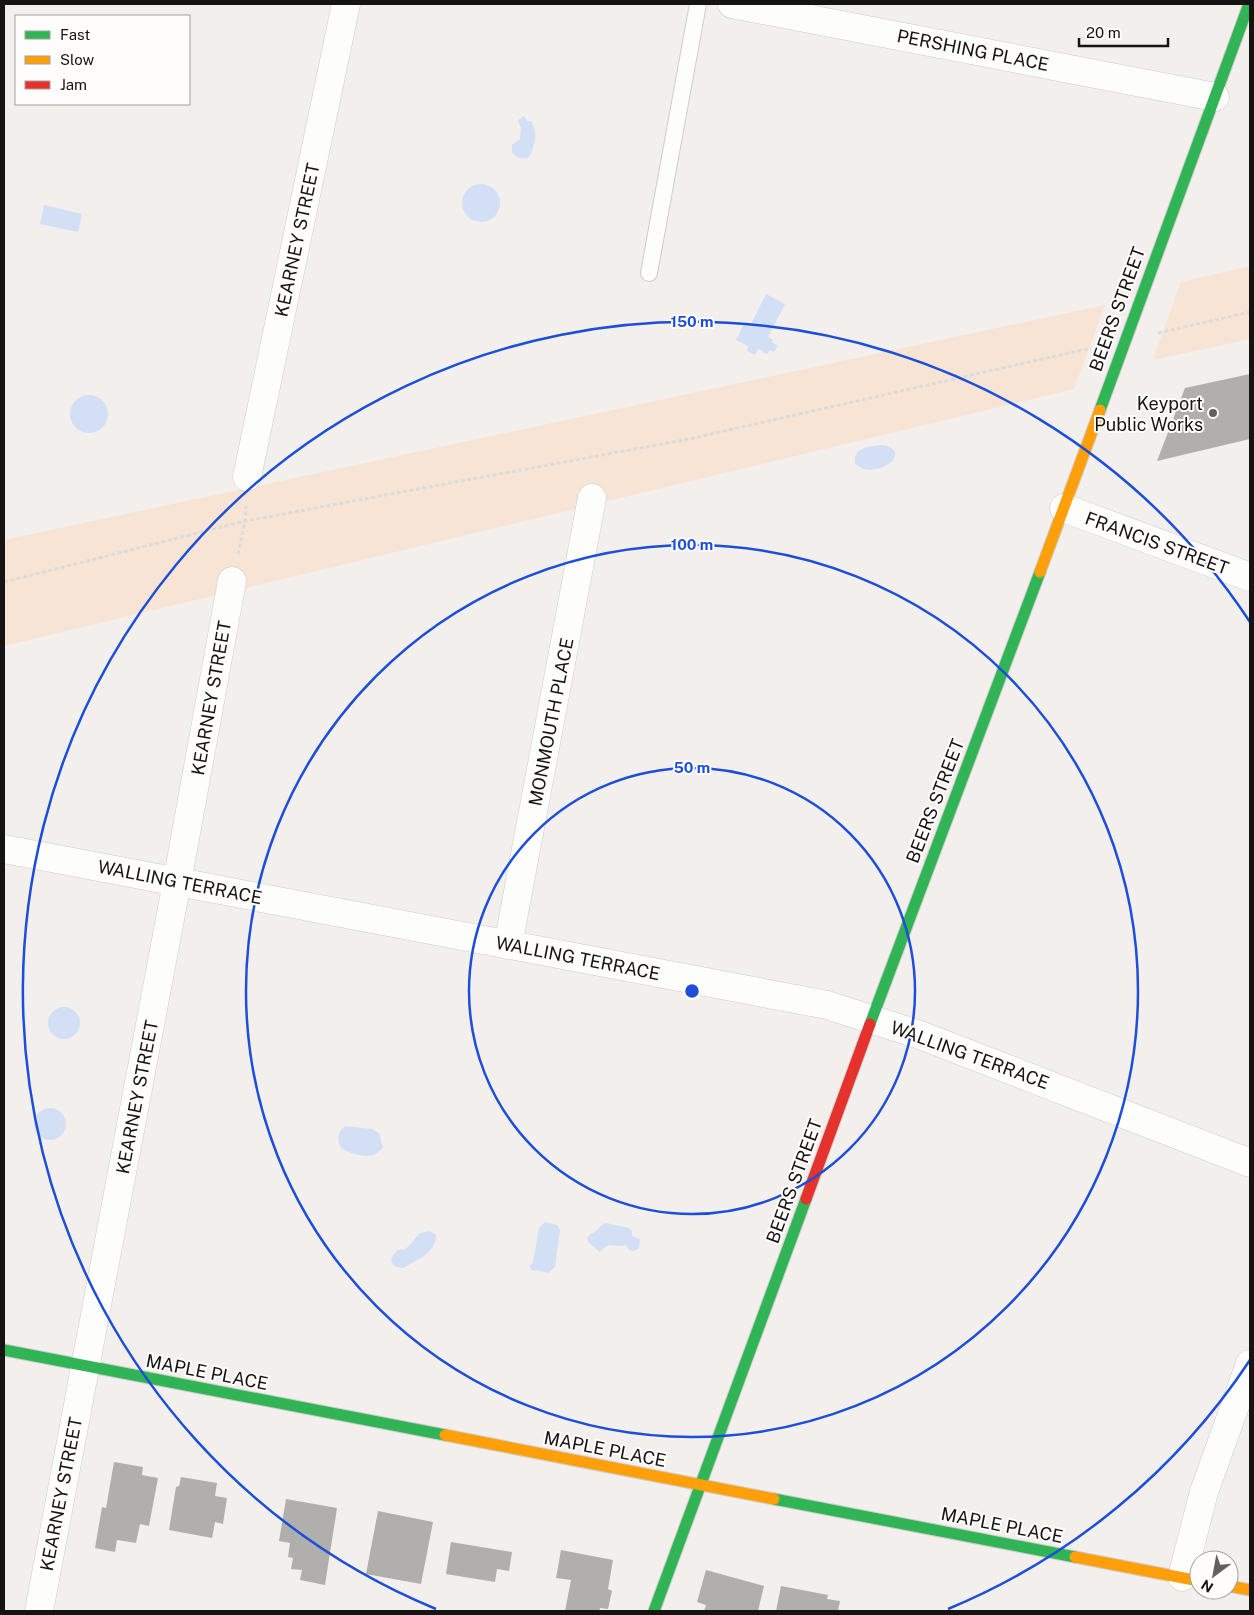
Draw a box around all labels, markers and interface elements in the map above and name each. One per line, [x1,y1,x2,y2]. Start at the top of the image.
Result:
legend [15,15,190,105]
scale bar [1079,15,1168,47]
text: 20 m [1086,24,1121,41]
street label: PERSHING PLACE [895,25,1051,75]
text: Fast [60,26,90,43]
text: Slow [60,51,95,68]
text: Jam [60,76,87,93]
street label: KEARNEY STREET [270,161,324,319]
street label: BEERS STREET [1085,244,1149,374]
text: 150 m [670,313,714,330]
place label: Keyport Public Works [1094,393,1203,435]
marker: Keyport Public Works [1207,407,1219,419]
street label: FRANCIS STREET [1082,507,1232,579]
text: 100 m [671,536,713,553]
street label: KEARNEY STREET [187,619,235,777]
street label: MONMOUTH PLACE [524,636,578,808]
street label: BEERS STREET [902,736,968,866]
text: 50 m [674,759,710,776]
street label: WALLING TERRACE [96,856,264,908]
street label: WALLING TERRACE [494,932,662,984]
centre of rings [683,982,701,1000]
street label: WALLING TERRACE [888,1017,1052,1093]
street label: KEARNEY STREET [112,1018,162,1176]
street label: BEERS STREET [762,1116,826,1246]
street label: MAPLE PLACE [144,1350,270,1394]
street label: KEARNEY STREET [36,1415,86,1573]
street label: MAPLE PLACE [542,1427,668,1471]
street label: MAPLE PLACE [939,1503,1065,1547]
north arrow [1189,1550,1239,1600]
text: N [1198,1576,1216,1596]

